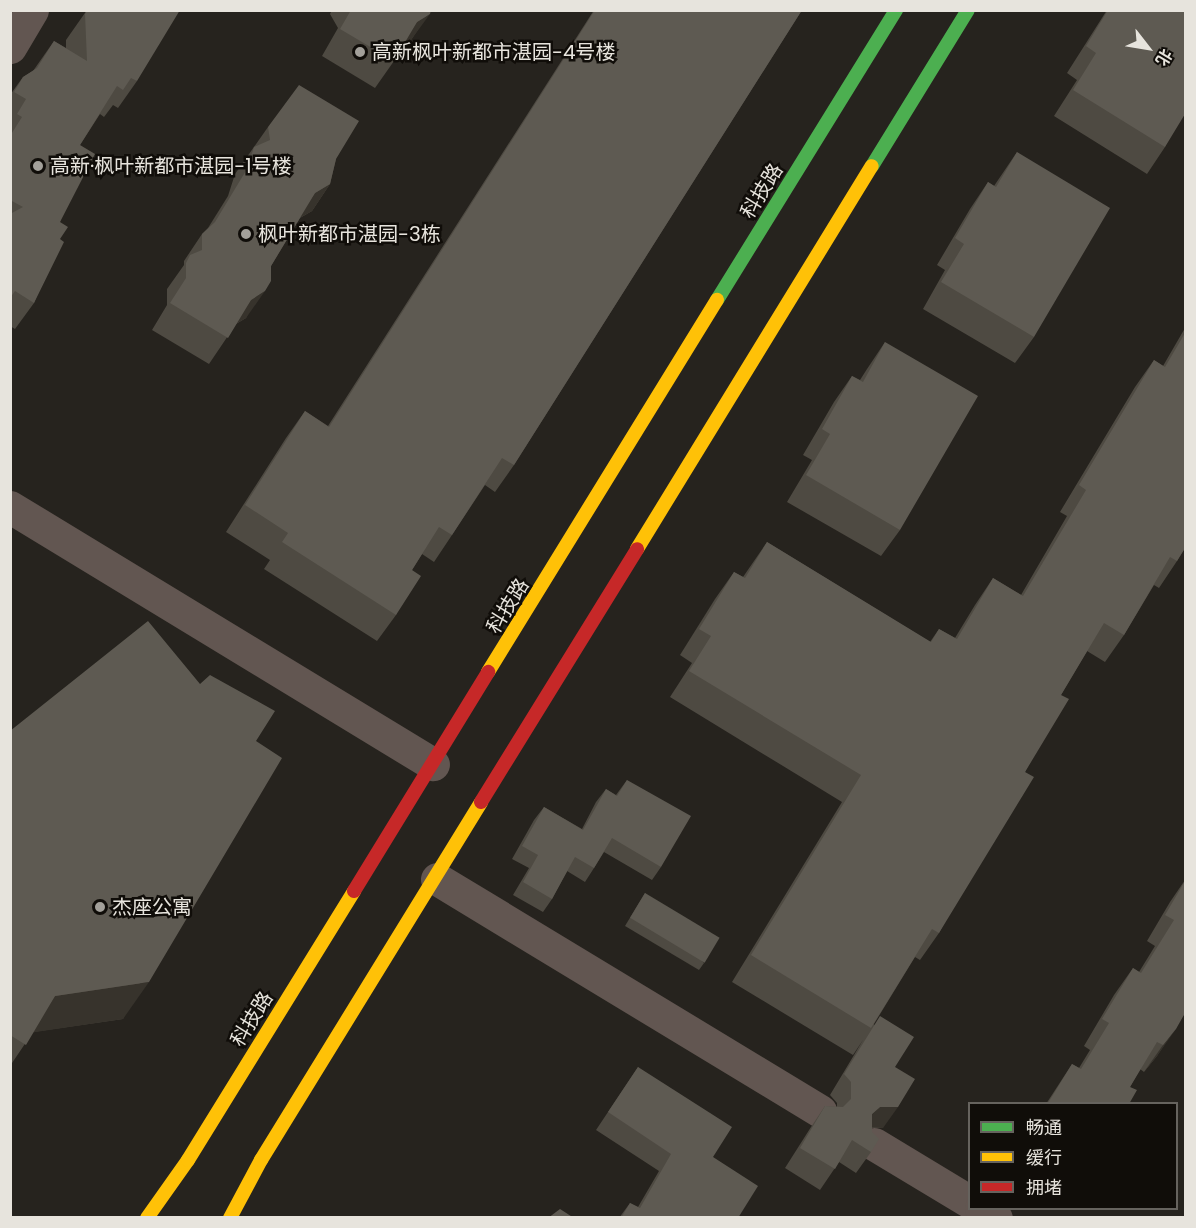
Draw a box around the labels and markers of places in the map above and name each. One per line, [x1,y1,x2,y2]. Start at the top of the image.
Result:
place label: 高新枫叶新都市湛园-4号楼 [372,40,616,64]
marker: 高新枫叶新都市湛园-4号楼 [353,45,367,59]
place label: 高新·枫叶新都市湛园-1号楼 [50,154,292,178]
marker: 高新·枫叶新都市湛园-1号楼 [31,159,45,173]
place label: 枫叶新都市湛园-3栋 [258,222,441,246]
marker: 枫叶新都市湛园-3栋 [239,227,253,241]
place label: 杰座公寓 [112,895,192,919]
marker: 杰座公寓 [93,900,107,914]

